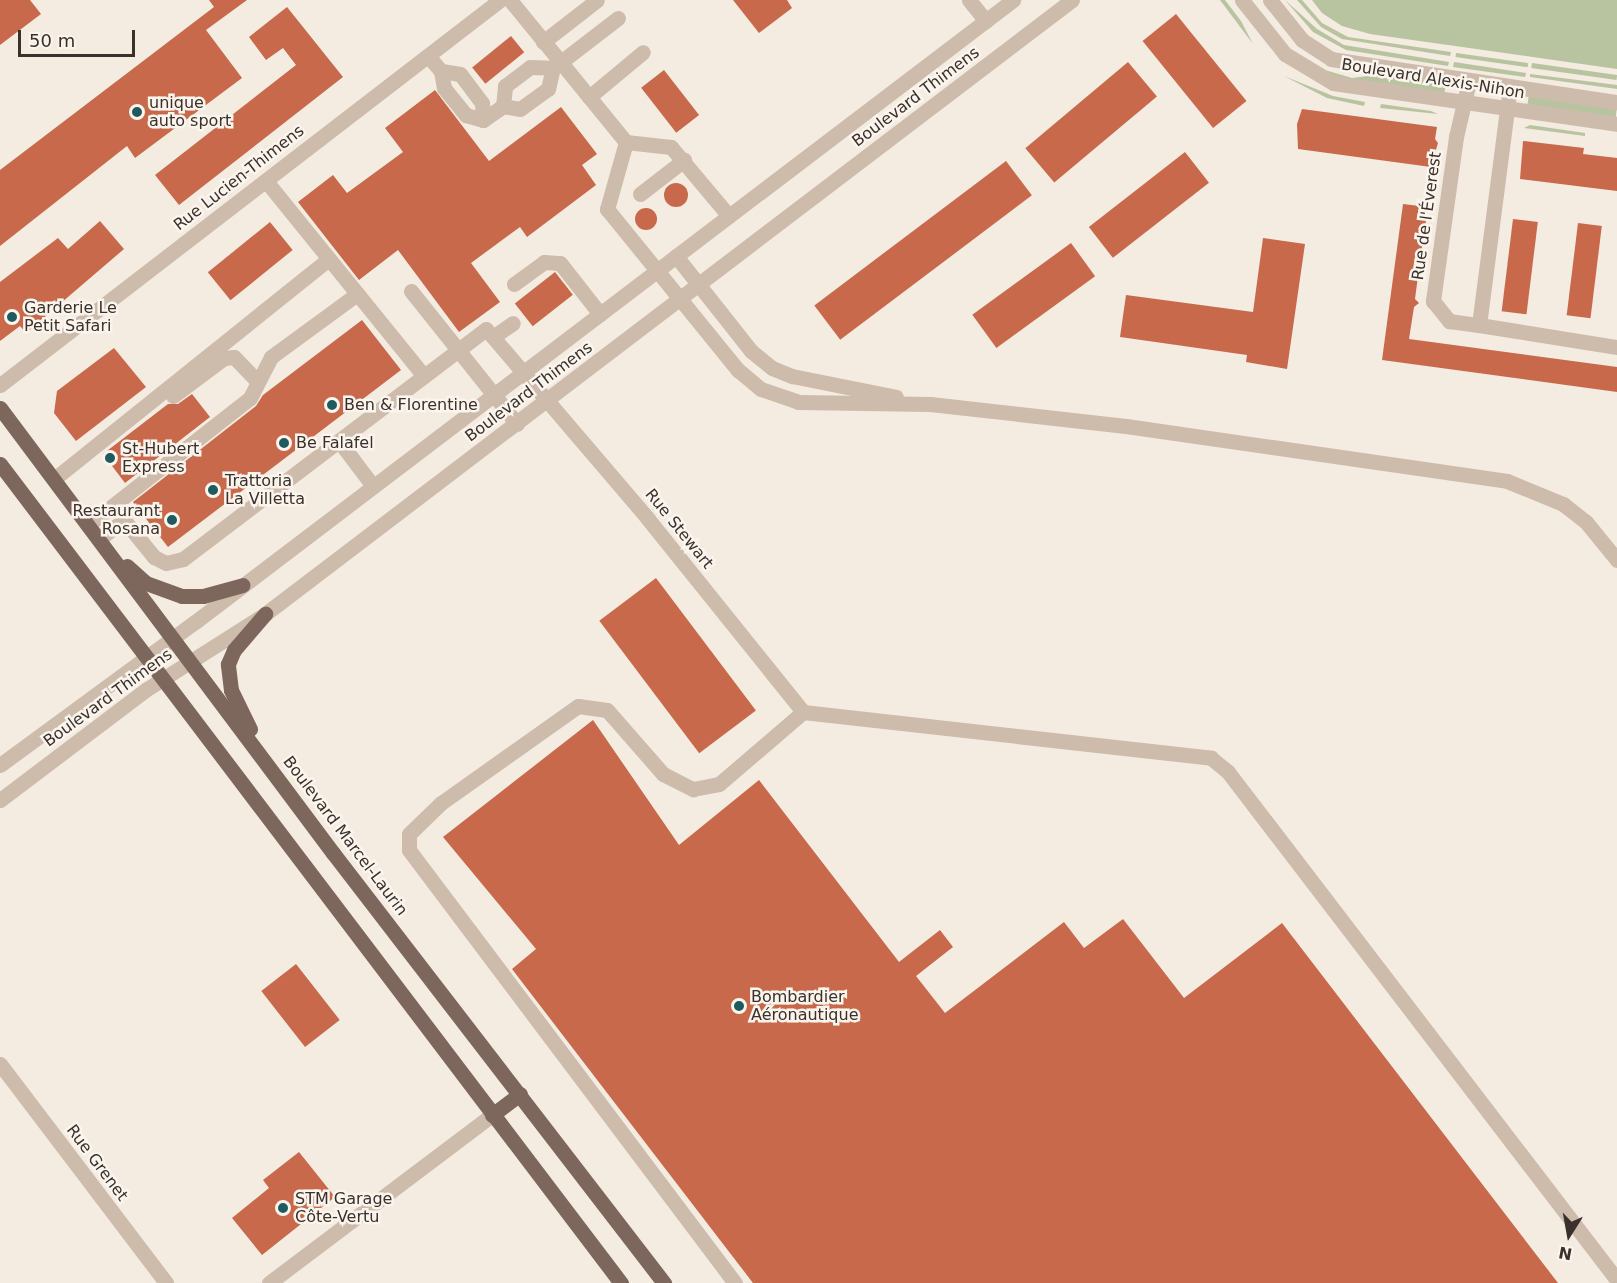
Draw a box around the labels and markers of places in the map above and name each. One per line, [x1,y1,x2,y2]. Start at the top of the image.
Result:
place label: unique auto sport [149,93,231,131]
marker: unique auto sport [130,105,144,119]
place label: Garderie Le Petit Safari [24,298,117,336]
marker: Garderie Le Petit Safari [5,310,19,324]
place label: Ben & Florentine [344,395,478,415]
marker: Ben & Florentine [325,398,339,412]
place label: Be Falafel [296,433,374,453]
marker: Be Falafel [277,436,291,450]
place label: St-Hubert Express [122,439,199,477]
marker: St-Hubert Express [103,451,117,465]
place label: Trattoria La Villetta [225,471,305,509]
marker: Trattoria La Villetta [206,483,220,497]
place label: Restaurant Rosana [72,501,160,539]
marker: Restaurant Rosana [165,513,179,527]
place label: Bombardier Aéronautique [751,987,858,1025]
marker: Bombardier Aéronautique [732,999,746,1013]
place label: STM Garage Côte-Vertu [295,1189,392,1227]
marker: STM Garage Côte-Vertu [276,1201,290,1215]

